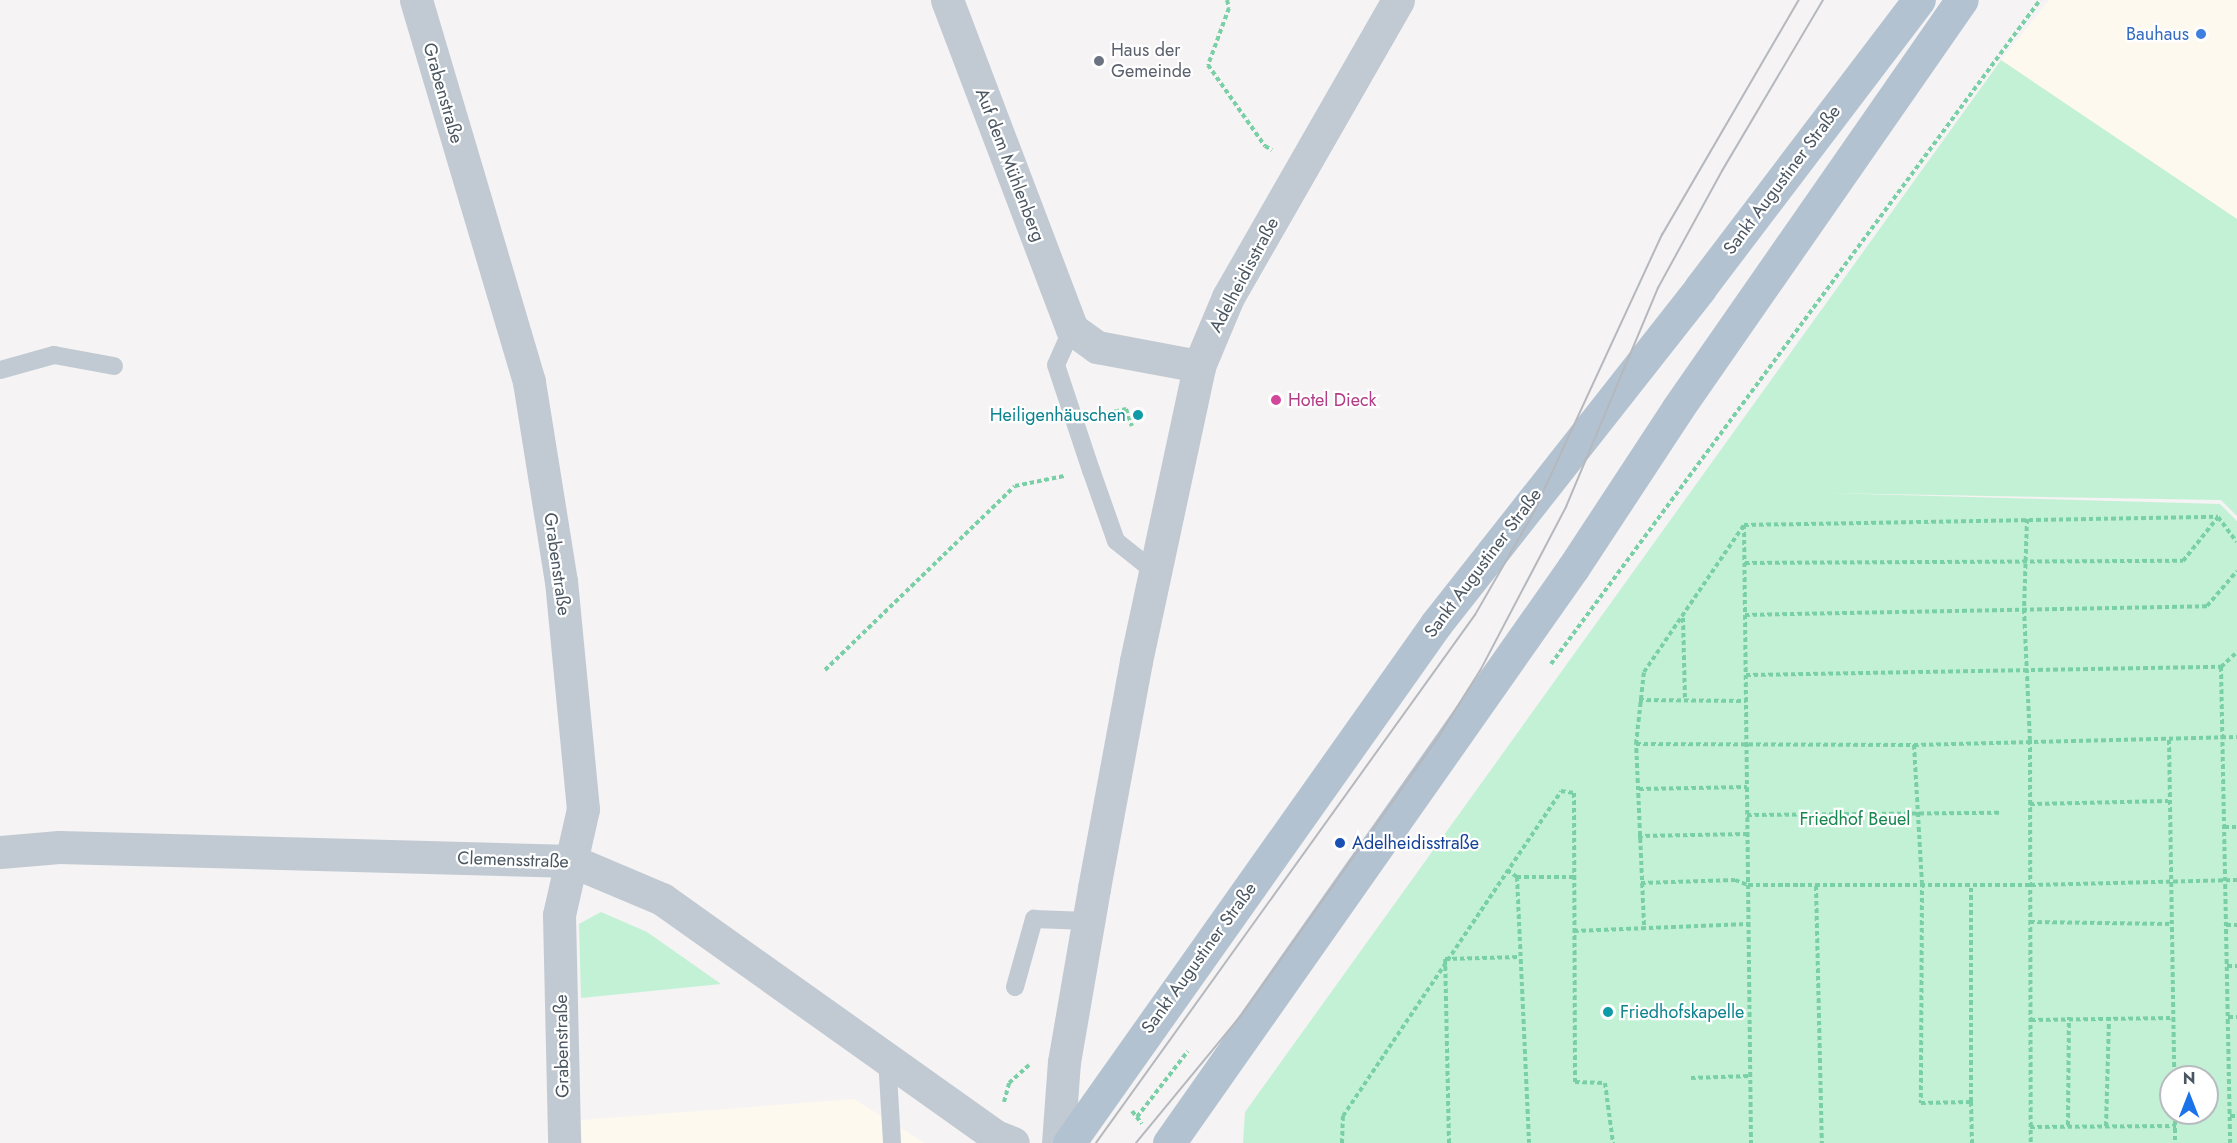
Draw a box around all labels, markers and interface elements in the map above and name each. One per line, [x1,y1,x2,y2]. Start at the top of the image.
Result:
place label: Bauhaus [2126,23,2189,45]
marker: Bauhaus [2194,27,2208,41]
street label: Grabenstraße [418,40,468,146]
place label: Haus der Gemeinde [1111,40,1191,82]
marker: Haus der Gemeinde [1092,54,1106,68]
street label: Auf dem Mühlenberg [971,85,1049,245]
street label: Sankt Augustiner Straße [1719,101,1845,259]
street label: Adelheidisstraße [1205,214,1283,336]
place label: Hotel Dieck [1288,389,1377,411]
marker: Hotel Dieck [1269,393,1283,407]
place label: Heiligenhäuschen [990,404,1126,426]
marker: Heiligenhäuschen [1131,408,1145,422]
street label: Sankt Augustiner Straße [1420,484,1546,642]
street label: Grabenstraße [539,511,575,617]
park label: Friedhof Beuel [1799,808,1911,830]
place label: Adelheidisstraße [1352,832,1479,854]
marker: Adelheidisstraße [1333,836,1347,850]
street label: Clemensstraße [457,847,569,873]
street label: Sankt Augustiner Straße [1137,878,1261,1038]
street label: Grabenstraße [550,994,574,1098]
place label: Friedhofskapelle [1620,1001,1744,1023]
marker: Friedhofskapelle [1601,1005,1615,1019]
north arrow [2159,1065,2219,1125]
text: N [2183,1067,2195,1090]

